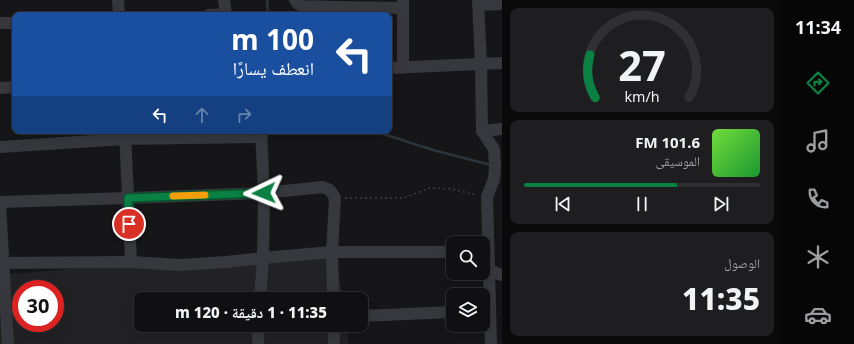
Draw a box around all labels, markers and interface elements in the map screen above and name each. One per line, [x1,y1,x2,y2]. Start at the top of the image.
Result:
text: 11:34 [795,15,841,39]
text: 100 m [231,20,314,58]
icon: left [328,28,380,80]
text: 27 [618,37,666,93]
text: انعطف يسارًا [233,56,314,80]
icon: directions [804,69,832,97]
text: km/h [624,87,660,106]
icon: left [149,104,171,126]
icon: ahead [191,104,213,126]
icon: right [233,104,255,126]
icon: music [804,127,832,155]
text: 101.6 FM [635,132,700,152]
text: الموسيقى [656,152,700,170]
position arrow [243,172,285,214]
icon: phone [804,185,832,213]
icon: previous [552,193,574,215]
icon: pause [631,193,653,215]
icon: next [710,193,732,215]
pin [112,207,146,241]
icon: arrive [118,213,140,235]
map controls [446,236,490,332]
button: search [446,236,490,280]
icon: climate [804,243,832,271]
text: الوصول [724,254,760,272]
text: 11:35 [682,278,760,319]
speed limit sign: 30 [12,280,64,332]
button: layers [446,288,490,332]
icon: car [804,301,832,329]
text: 11:35 · 1 دقيقة · 120 m [175,302,327,322]

